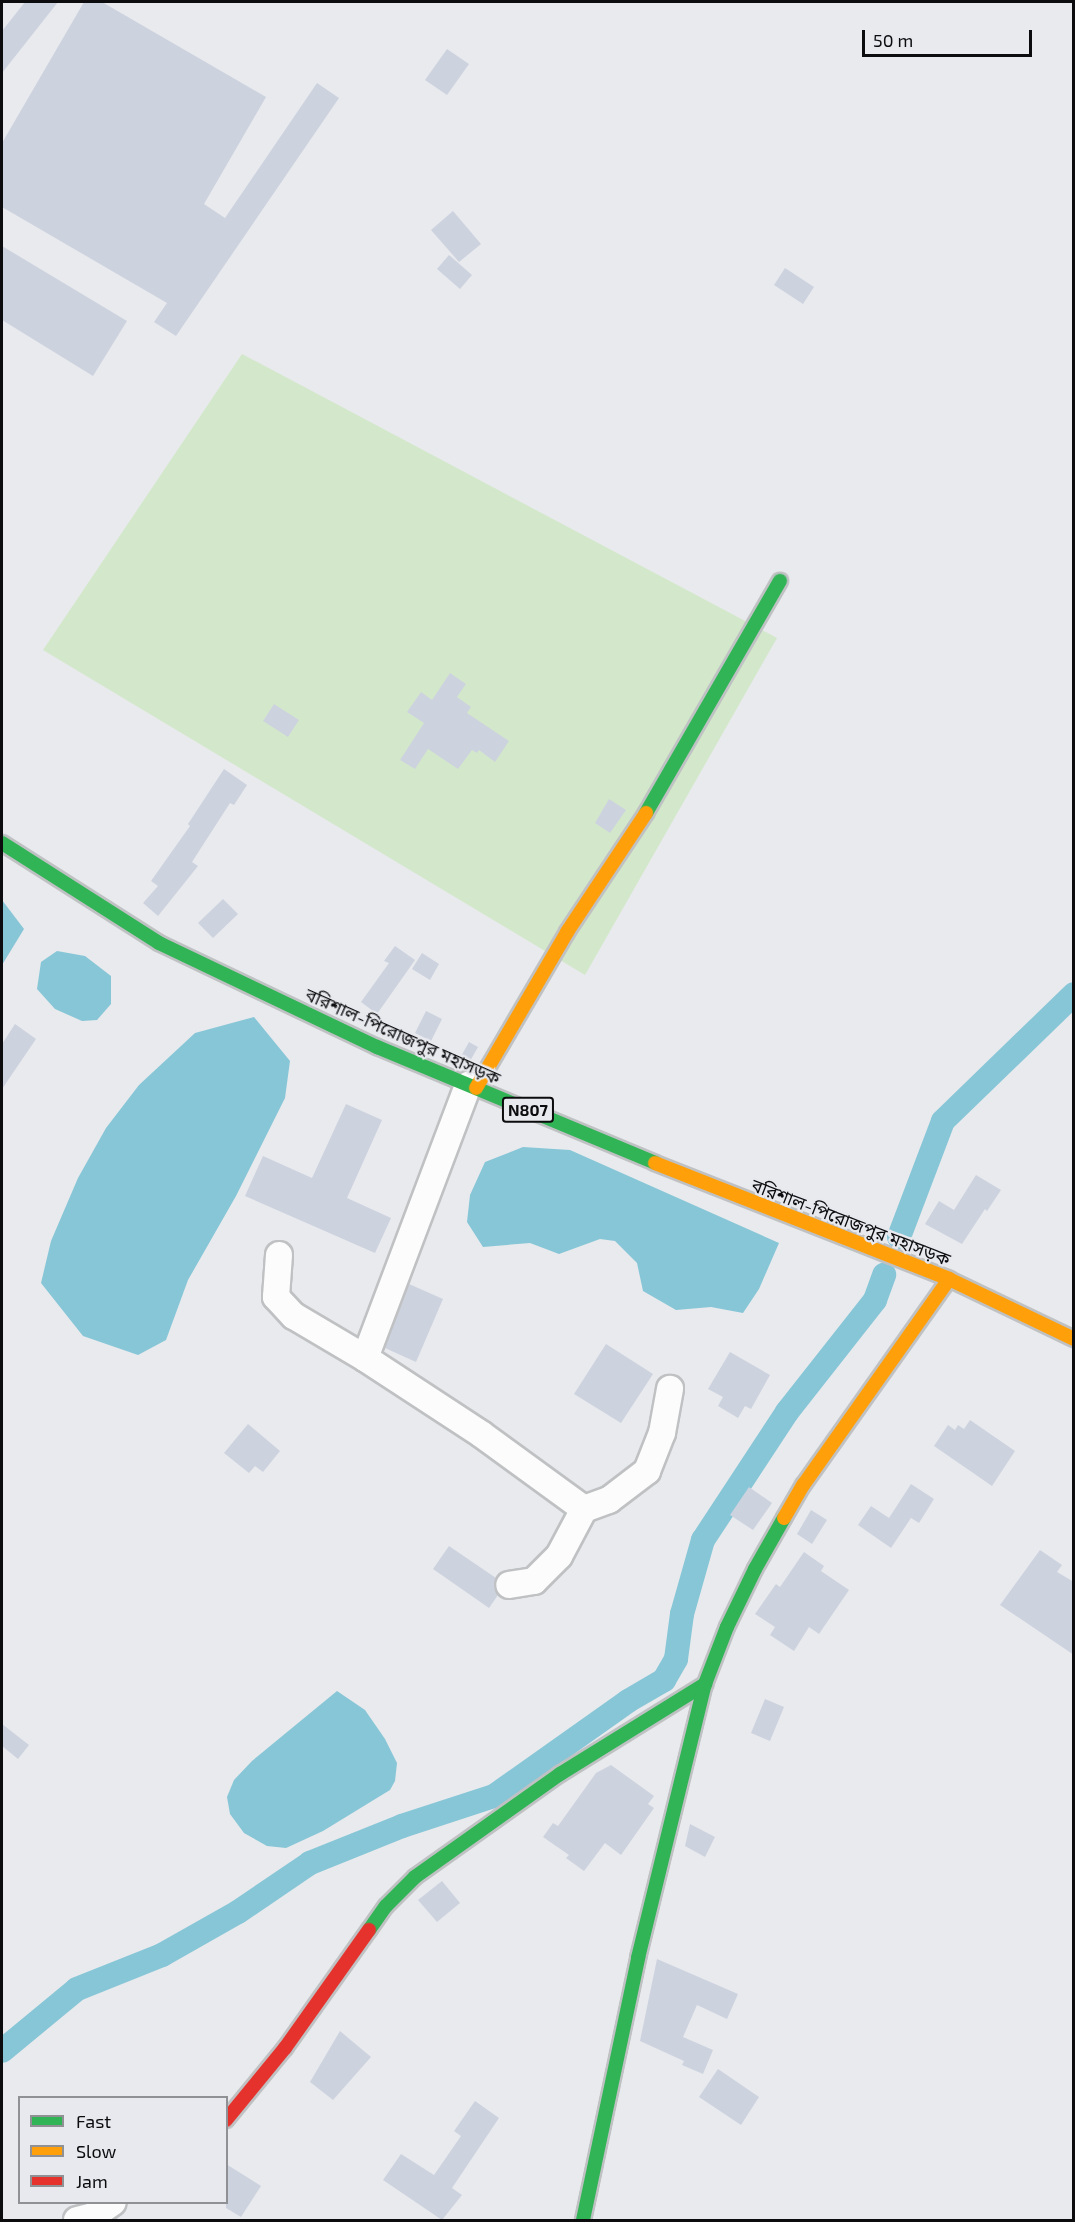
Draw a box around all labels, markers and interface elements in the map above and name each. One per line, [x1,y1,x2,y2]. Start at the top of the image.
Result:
scale bar [865,18,1034,56]
text: 50 m [873,29,913,51]
street label: বরিশাল-পিরোজপুর মহাসড়ক [302,983,504,1089]
road number: N807 [501,1097,555,1123]
street label: বরিশাল-পিরোজপুর মহাসড়ক [748,1174,954,1270]
legend [18,2096,228,2204]
text: Fast [76,2110,111,2132]
text: Slow [76,2140,116,2162]
text: Jam [76,2170,108,2192]

